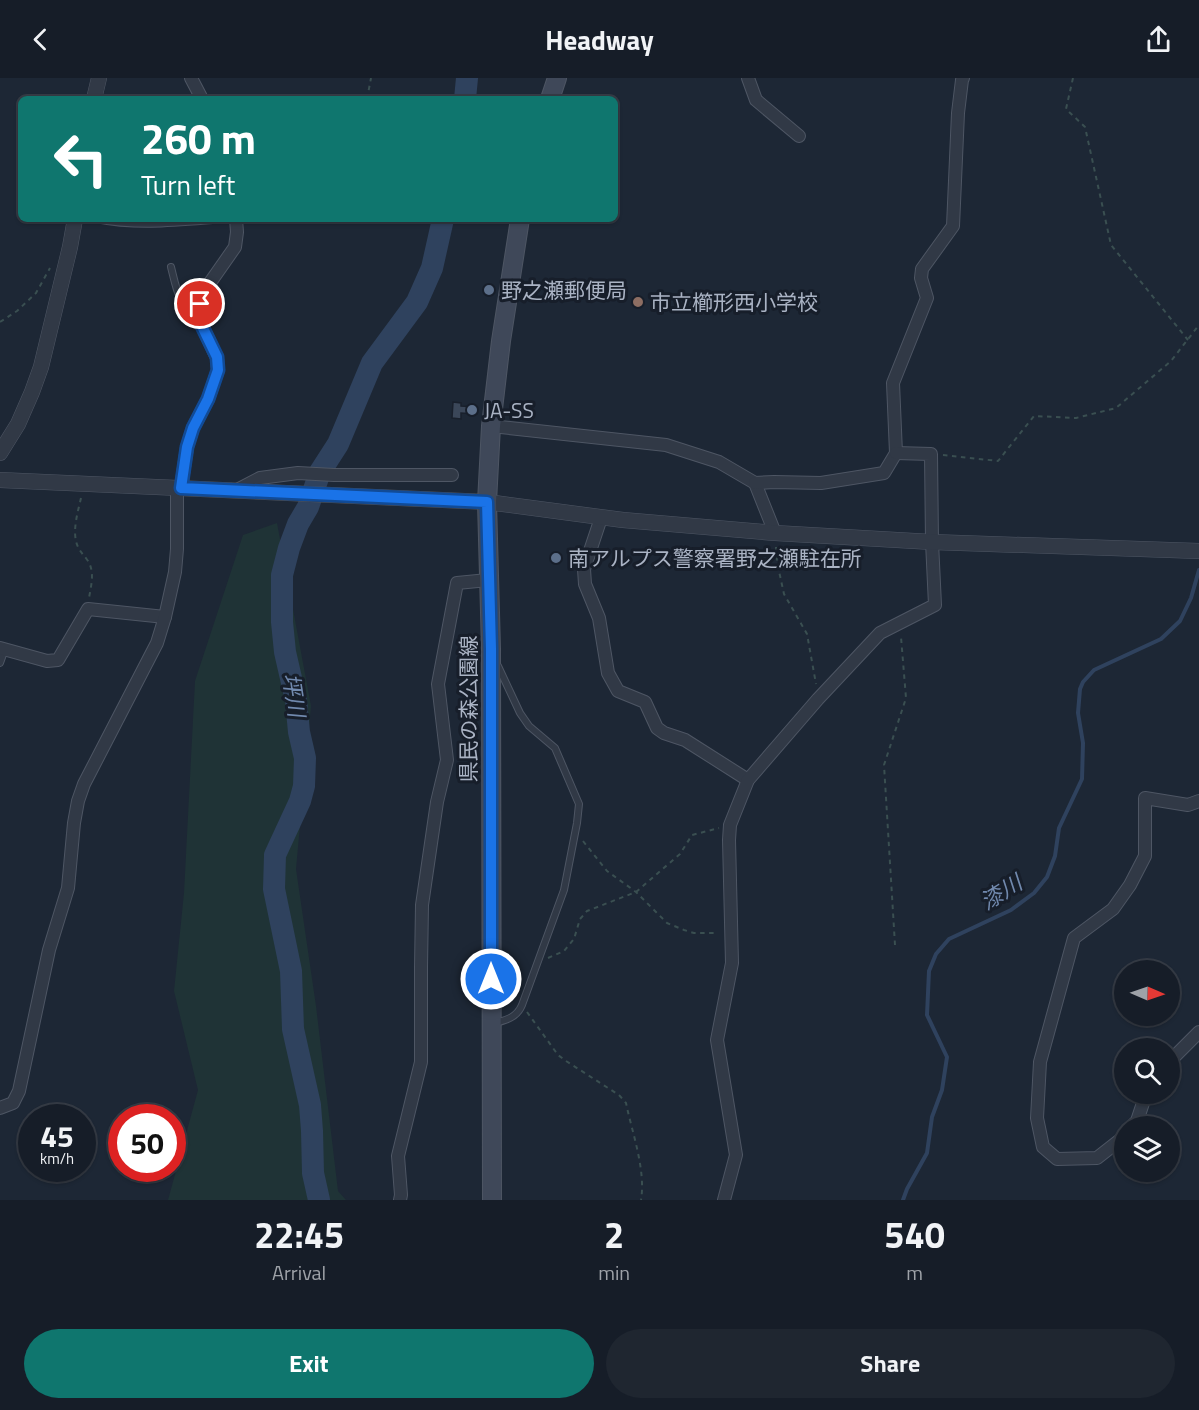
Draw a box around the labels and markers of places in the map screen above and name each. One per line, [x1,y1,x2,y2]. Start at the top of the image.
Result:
place label: 野之瀬郵便局 [501,274,627,306]
pin [174,278,225,329]
marker: 野之瀬郵便局 [482,283,496,297]
place label: 市立櫛形西小学校 [650,286,818,318]
marker: 市立櫛形西小学校 [631,295,645,309]
place label: JA-SS [484,394,534,426]
marker: JA-SS [465,403,479,417]
place label: 南アルプス警察署野之瀬駐在所 [568,542,862,574]
marker: 南アルプス警察署野之瀬駐在所 [549,551,563,565]

